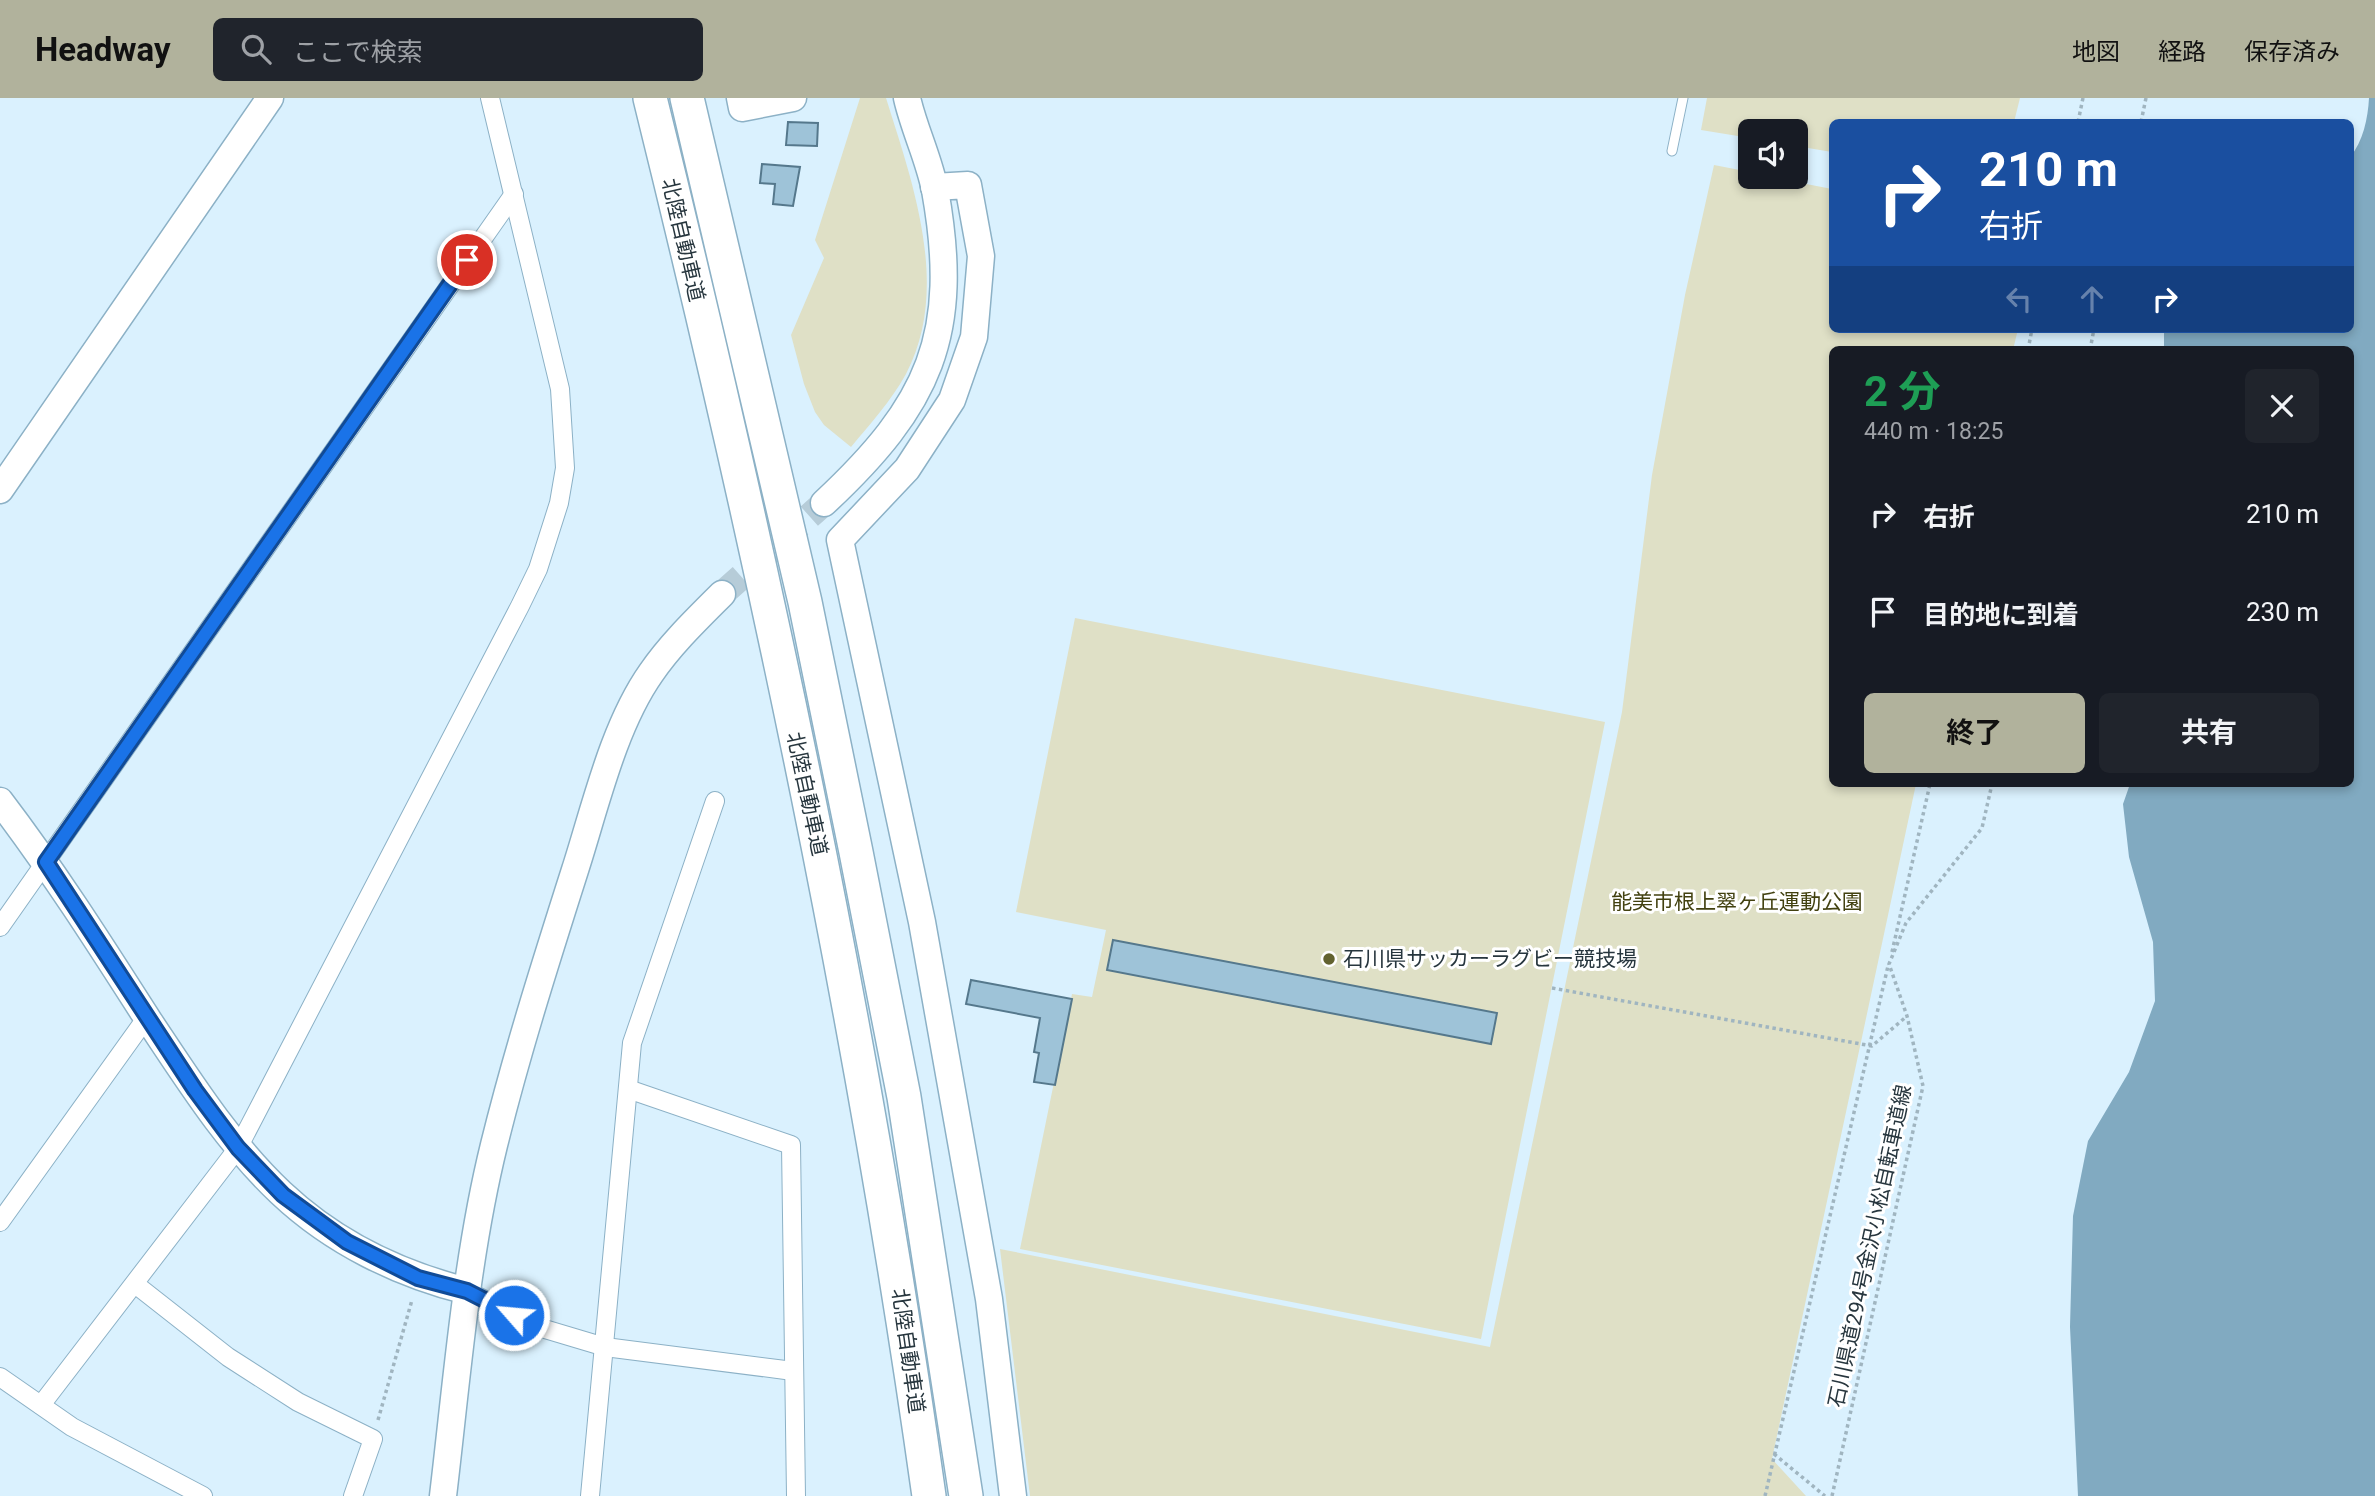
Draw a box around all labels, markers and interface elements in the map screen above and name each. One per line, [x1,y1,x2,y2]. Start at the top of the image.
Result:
search box [213,18,703,81]
text: Headway [35,30,171,69]
icon: search [237,30,275,68]
text: ここで検索 [293,37,423,67]
text: 地図 [2072,38,2120,66]
text: 経路 [2158,38,2206,66]
text: 保存済み [2244,38,2340,66]
map controls [1738,119,1808,189]
button: sound [1738,119,1808,189]
text: 210 m [1979,141,2118,198]
icon: right [1864,147,1955,238]
street label: 北陸自動車道 [657,176,709,304]
text: 右折 [1979,207,2043,245]
pin [437,230,497,290]
icon: arrive [448,241,486,279]
icon: left [2000,280,2038,318]
icon: ahead [2073,280,2111,318]
icon: right [2146,280,2184,318]
text: 2 分 [1864,367,1941,416]
button: close [2245,369,2319,443]
text: 440 m · 18:25 [1864,418,2003,445]
icon: right [1864,495,1902,533]
text: 210 m [2246,499,2319,529]
text: 右折 [1923,502,1975,532]
icon: arrive [1864,593,1902,631]
text: 230 m [2246,597,2319,627]
text: 目的地に到着 [1923,600,2079,630]
button: 終了 [1864,693,2085,773]
button: 共有 [2099,693,2319,773]
street label: 北陸自動車道 [782,730,832,858]
park label: 能美市根上翠ヶ丘運動公園 [1611,890,1863,914]
place label: 石川県サッカーラグビー競技場 [1343,947,1637,971]
marker: 石川県サッカーラグビー競技場 [1321,951,1337,967]
street label: 石川県道294号金沢小松自転車道線 [1824,1082,1916,1410]
position arrow [477,1278,551,1352]
street label: 北陸自動車道 [887,1287,929,1415]

